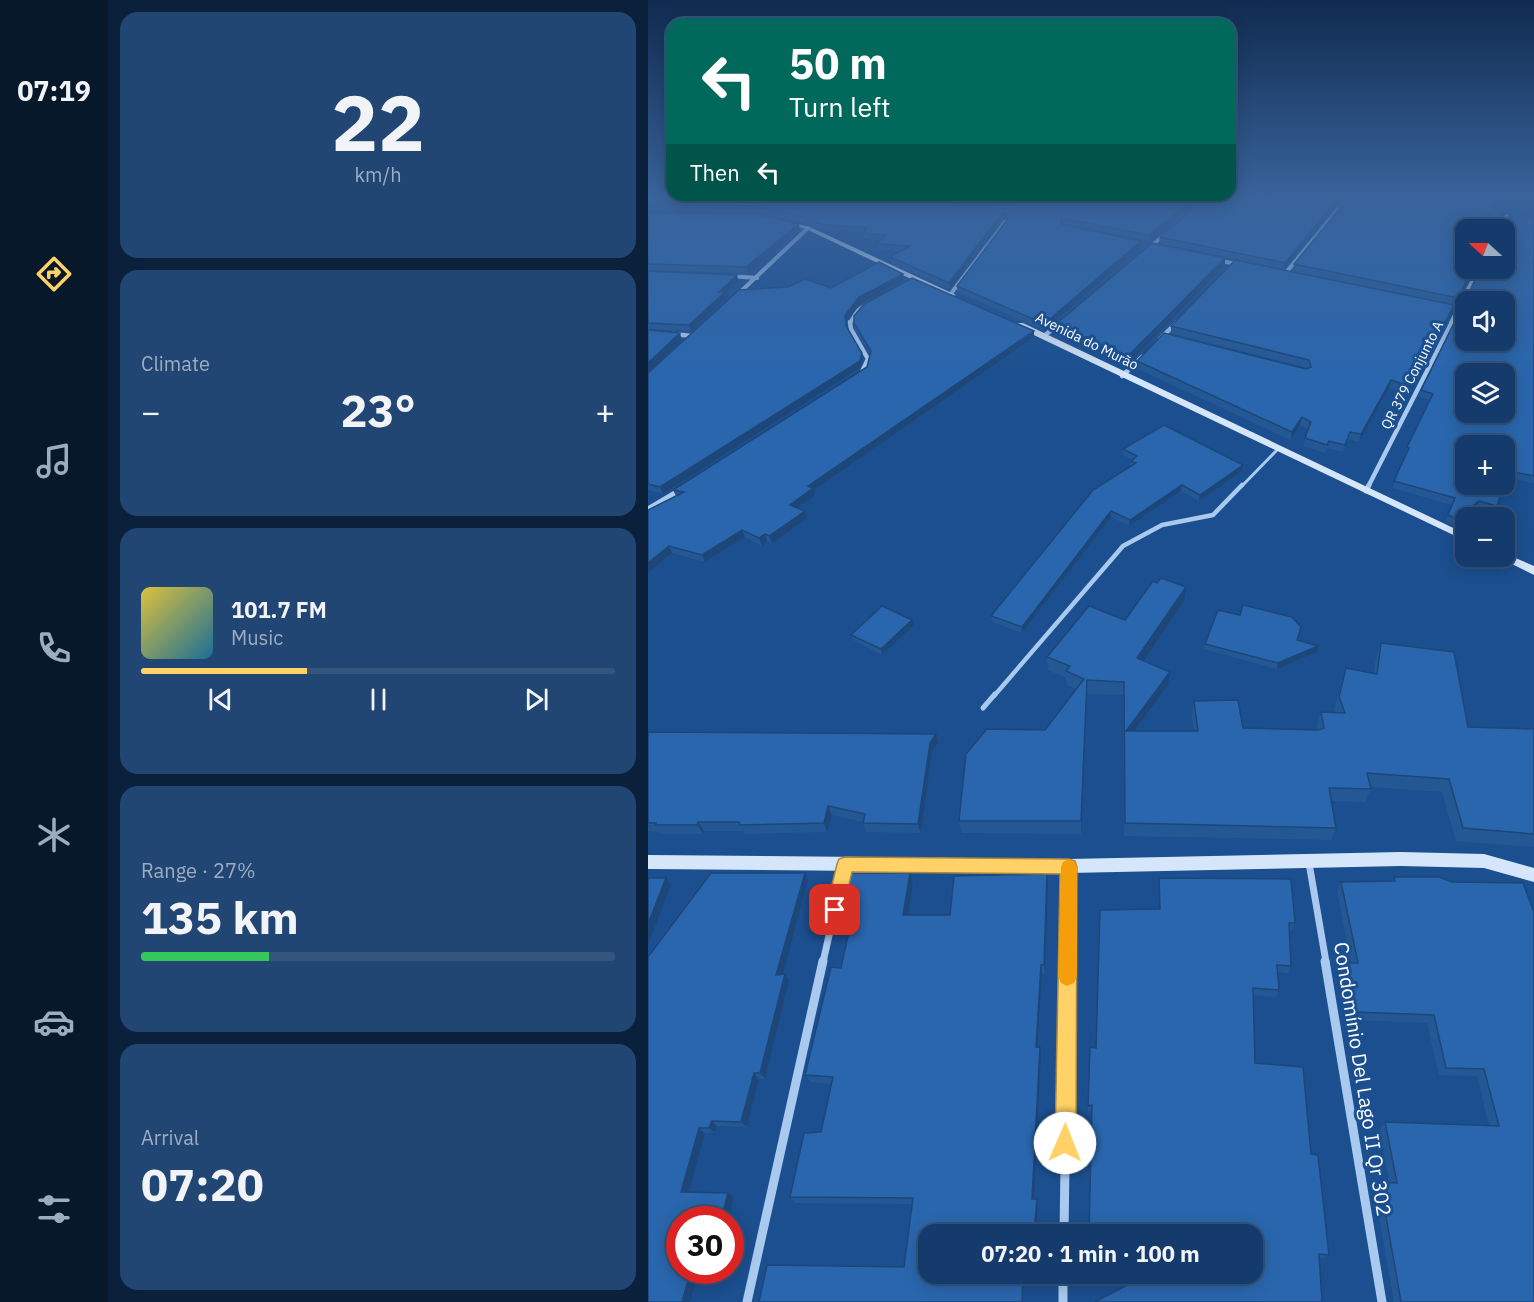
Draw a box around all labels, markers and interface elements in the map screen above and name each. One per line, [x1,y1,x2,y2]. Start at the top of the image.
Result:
text: 50 m [789,36,887,91]
icon: left [690,42,768,120]
text: 22 [331,71,425,172]
text: 07:19 [17,73,91,108]
text: Turn left [789,89,890,124]
icon: left [752,156,785,189]
text: Then [690,158,740,187]
text: km/h [354,161,402,188]
north arrow [1455,219,1515,279]
map controls [1455,219,1515,567]
icon: directions [33,253,75,295]
button: sound [1455,291,1515,351]
street label: Avenida do Murão [1032,308,1142,374]
street label: QR 379 Conjunto A [1377,318,1447,432]
text: Climate [141,350,210,377]
button: layers [1455,363,1515,423]
text: 23° [340,381,416,439]
text: − [141,390,161,433]
text: + [595,390,615,433]
button: + [1455,435,1515,495]
icon: music [33,440,75,482]
button: − [1455,507,1515,567]
text: 101.7 FM [231,595,327,624]
text: Music [231,624,283,651]
icon: phone [33,627,75,669]
icon: previous [204,683,237,716]
icon: pause [362,683,395,716]
icon: next [520,683,553,716]
icon: climate [33,814,75,856]
text: Range · 27% [141,857,256,884]
pin [809,884,860,935]
text: 135 km [141,888,299,946]
icon: arrive [818,893,851,926]
street label: Condomínio Del Lago II Qr 302 [1328,940,1398,1218]
icon: car [33,1001,75,1043]
position arrow [1033,1111,1097,1175]
text: Arrival [141,1124,199,1151]
text: 07:20 [141,1155,264,1213]
icon: filters [33,1188,75,1230]
speed limit sign: 30 [666,1206,744,1284]
text: 07:20 · 1 min · 100 m [981,1239,1200,1268]

